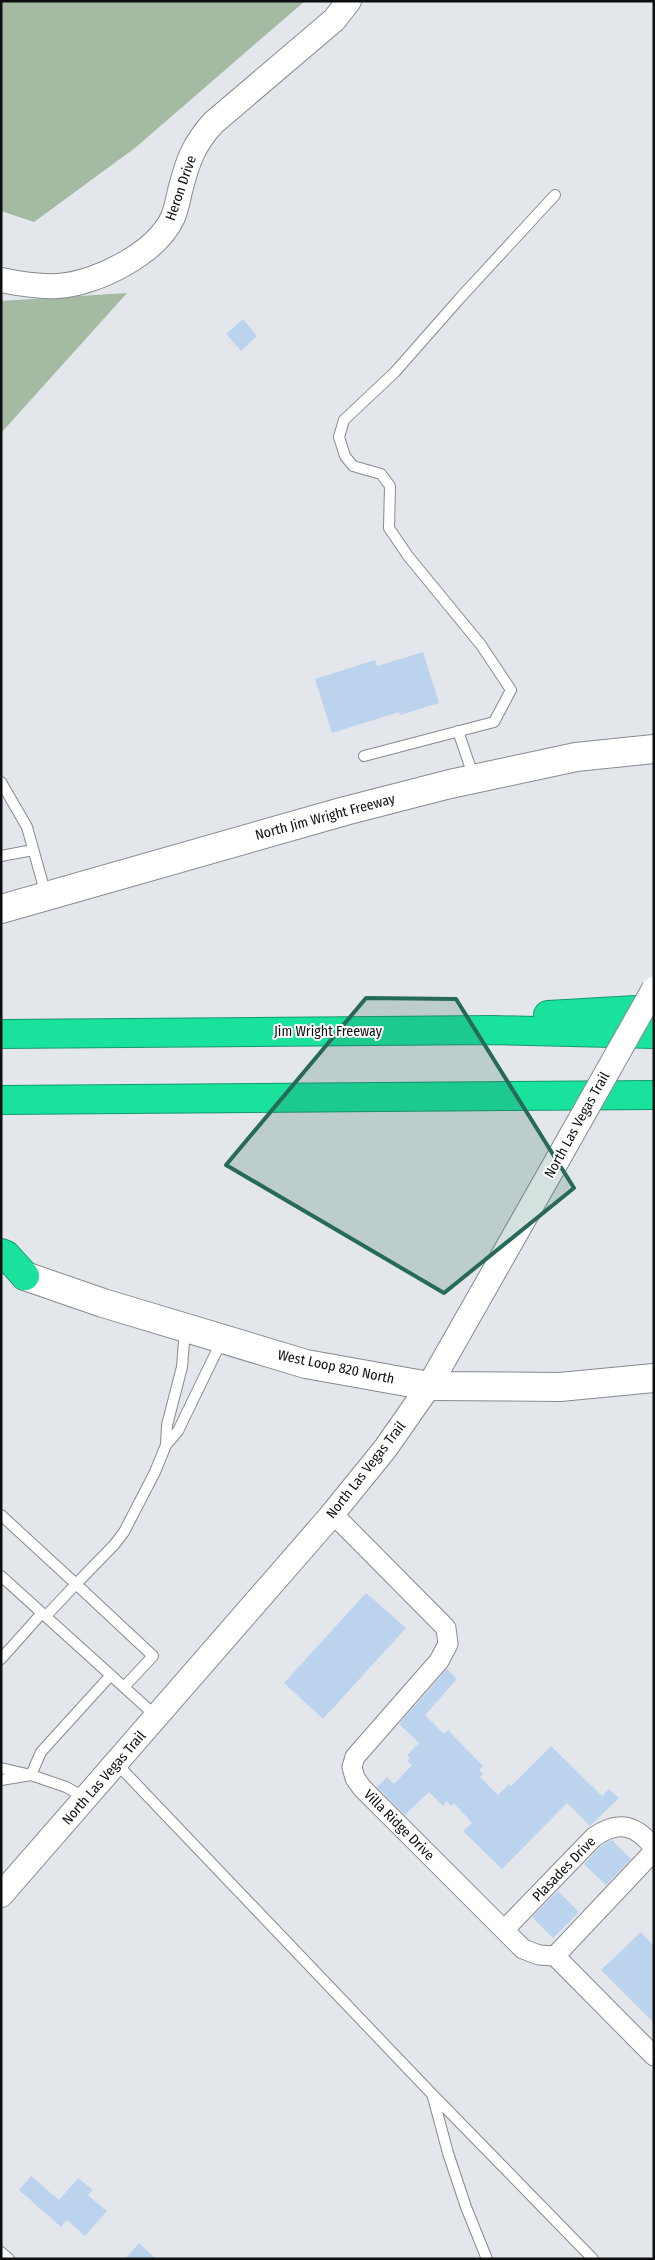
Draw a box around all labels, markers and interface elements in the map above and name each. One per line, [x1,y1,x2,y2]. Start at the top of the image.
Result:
street label: Heron Drive [162,153,200,223]
street label: North Jim Wright Freeway [253,790,397,844]
street label: Jim Wright Freeway [274,1023,383,1040]
street label: North Las Vegas Trail [541,1069,613,1181]
street label: West Loop 820 North [276,1346,396,1388]
street label: North Las Vegas Trail [323,1418,409,1522]
street label: North Las Vegas Trail [59,1727,150,1828]
street label: Villa Ridge Drive [360,1786,438,1864]
street label: Plasades Drive [529,1833,599,1905]

